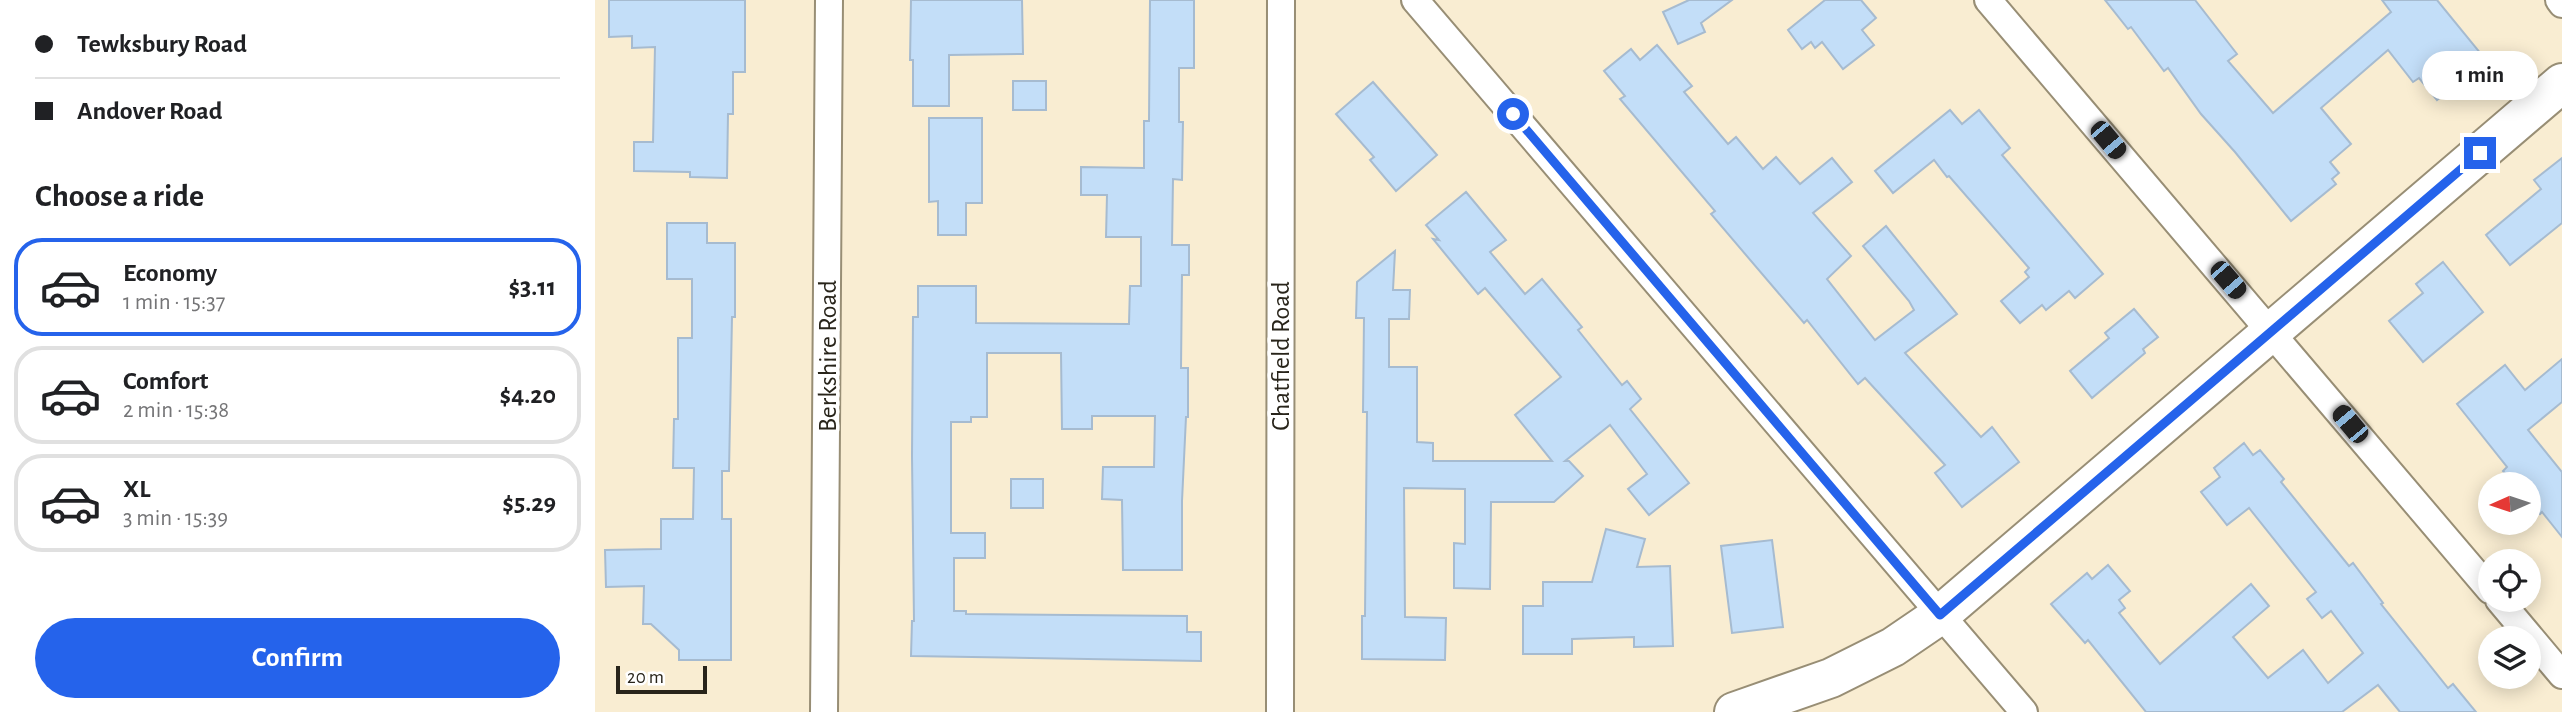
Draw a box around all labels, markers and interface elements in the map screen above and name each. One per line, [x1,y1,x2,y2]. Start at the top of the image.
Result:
text: Tewksbury Road [77,31,247,57]
callout: 1 min [2422,52,2538,100]
text: 1 min [2456,64,2504,87]
text: Andover Road [77,98,222,124]
route start [1497,98,1529,130]
car [2087,117,2130,163]
route end [2464,137,2496,169]
text: Choose a ride [35,180,204,212]
icon: car [39,256,102,319]
car [2207,257,2250,303]
text: Economy [123,260,217,286]
text: $3.11 [508,274,556,300]
street label: Berkshire Road [815,280,841,432]
street label: Chatfield Road [1268,281,1294,431]
text: 1 min · 15:37 [123,291,225,314]
icon: car [39,364,102,427]
text: Comfort [123,368,208,394]
text: $4.20 [499,382,556,408]
text: 2 min · 15:38 [123,399,229,422]
car [2329,401,2372,447]
icon: car [39,472,102,535]
north arrow [2478,472,2541,536]
map controls [2478,472,2541,689]
text: XL [123,476,150,502]
text: $5.29 [502,490,556,516]
text: 3 min · 15:39 [123,507,228,530]
button: locate [2478,549,2541,612]
button: Confirm [35,618,560,698]
button: layers [2478,626,2541,689]
scale bar [616,663,707,695]
text: 20 m [627,668,664,687]

